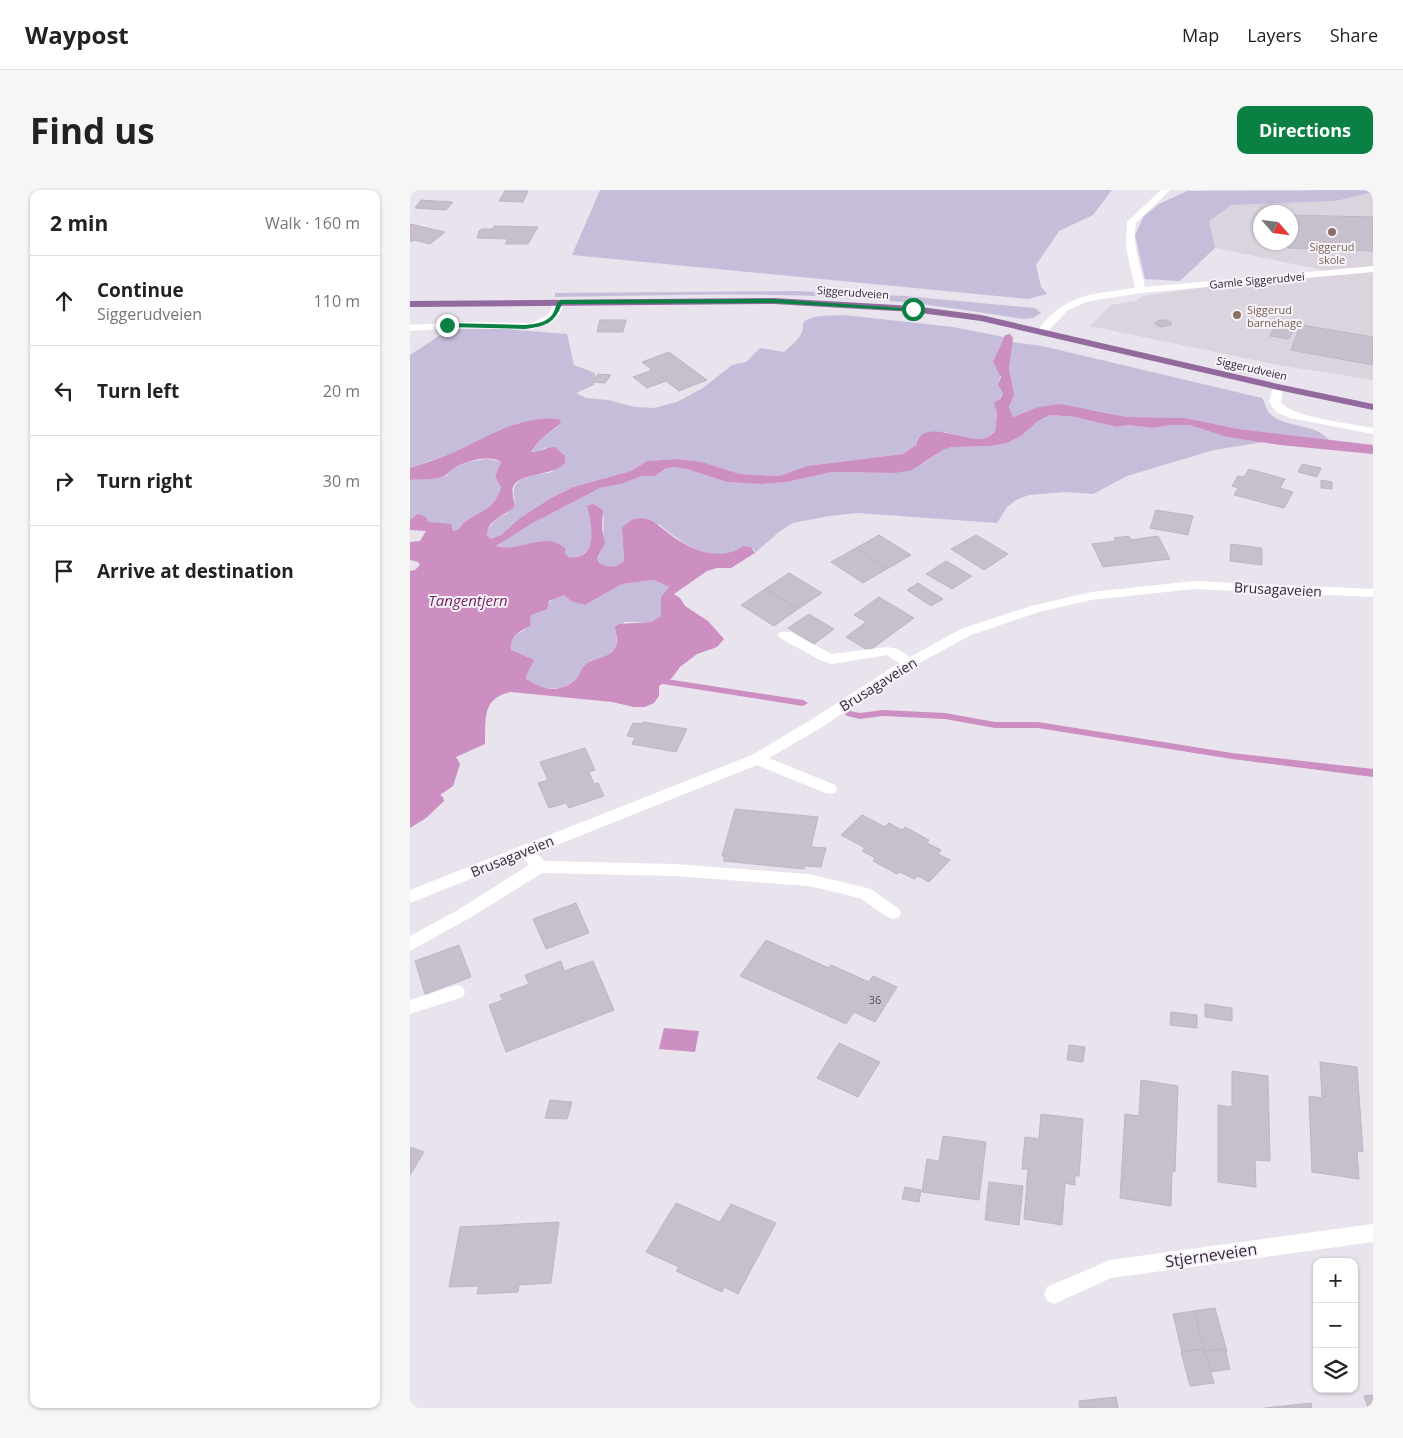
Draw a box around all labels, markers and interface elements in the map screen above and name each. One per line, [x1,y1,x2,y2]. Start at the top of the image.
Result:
text: Waypost [25,18,129,51]
text: Map [1182,23,1219,47]
text: Layers [1247,23,1302,47]
text: Share [1330,23,1378,47]
button: Directions [1237,106,1373,154]
text: Find us [30,107,155,154]
north arrow [1253,205,1298,250]
text: 2 min [50,209,108,237]
text: Walk · 160 m [265,212,360,234]
marker: Siggerud skole [1326,226,1338,238]
place label: Siggerud skole [1310,239,1354,267]
street label: Gamle Siggerudvei [1209,268,1305,292]
text: Continue [97,277,184,303]
street label: Siggerudveien [816,282,890,302]
icon: ahead [50,287,78,315]
text: 110 m [314,290,360,312]
route start [902,298,925,321]
place label: Siggerud barnehage [1247,302,1302,330]
text: Siggerudveien [97,303,202,325]
marker: Siggerud barnehage [1231,309,1243,321]
route end [436,314,459,337]
street label: Siggerudveien [1215,353,1289,383]
icon: left [50,377,78,405]
text: Turn left [97,378,179,404]
text: 20 m [323,380,360,402]
icon: right [50,467,78,495]
text: Turn right [97,468,192,494]
text: 30 m [323,470,360,492]
icon: arrive [50,557,78,585]
text: Arrive at destination [97,558,294,584]
street label: Brusagaveien [1234,577,1322,601]
water label: Tangentjern [428,590,508,610]
street label: Brusagaveien [836,653,920,715]
street label: Brusagaveien [468,831,556,881]
house number: 36 [869,992,881,1007]
street label: Stjerneveien [1164,1238,1258,1272]
map controls [1313,1258,1358,1393]
button: + [1313,1258,1358,1303]
button: − [1313,1303,1358,1348]
button: layers [1313,1348,1358,1393]

